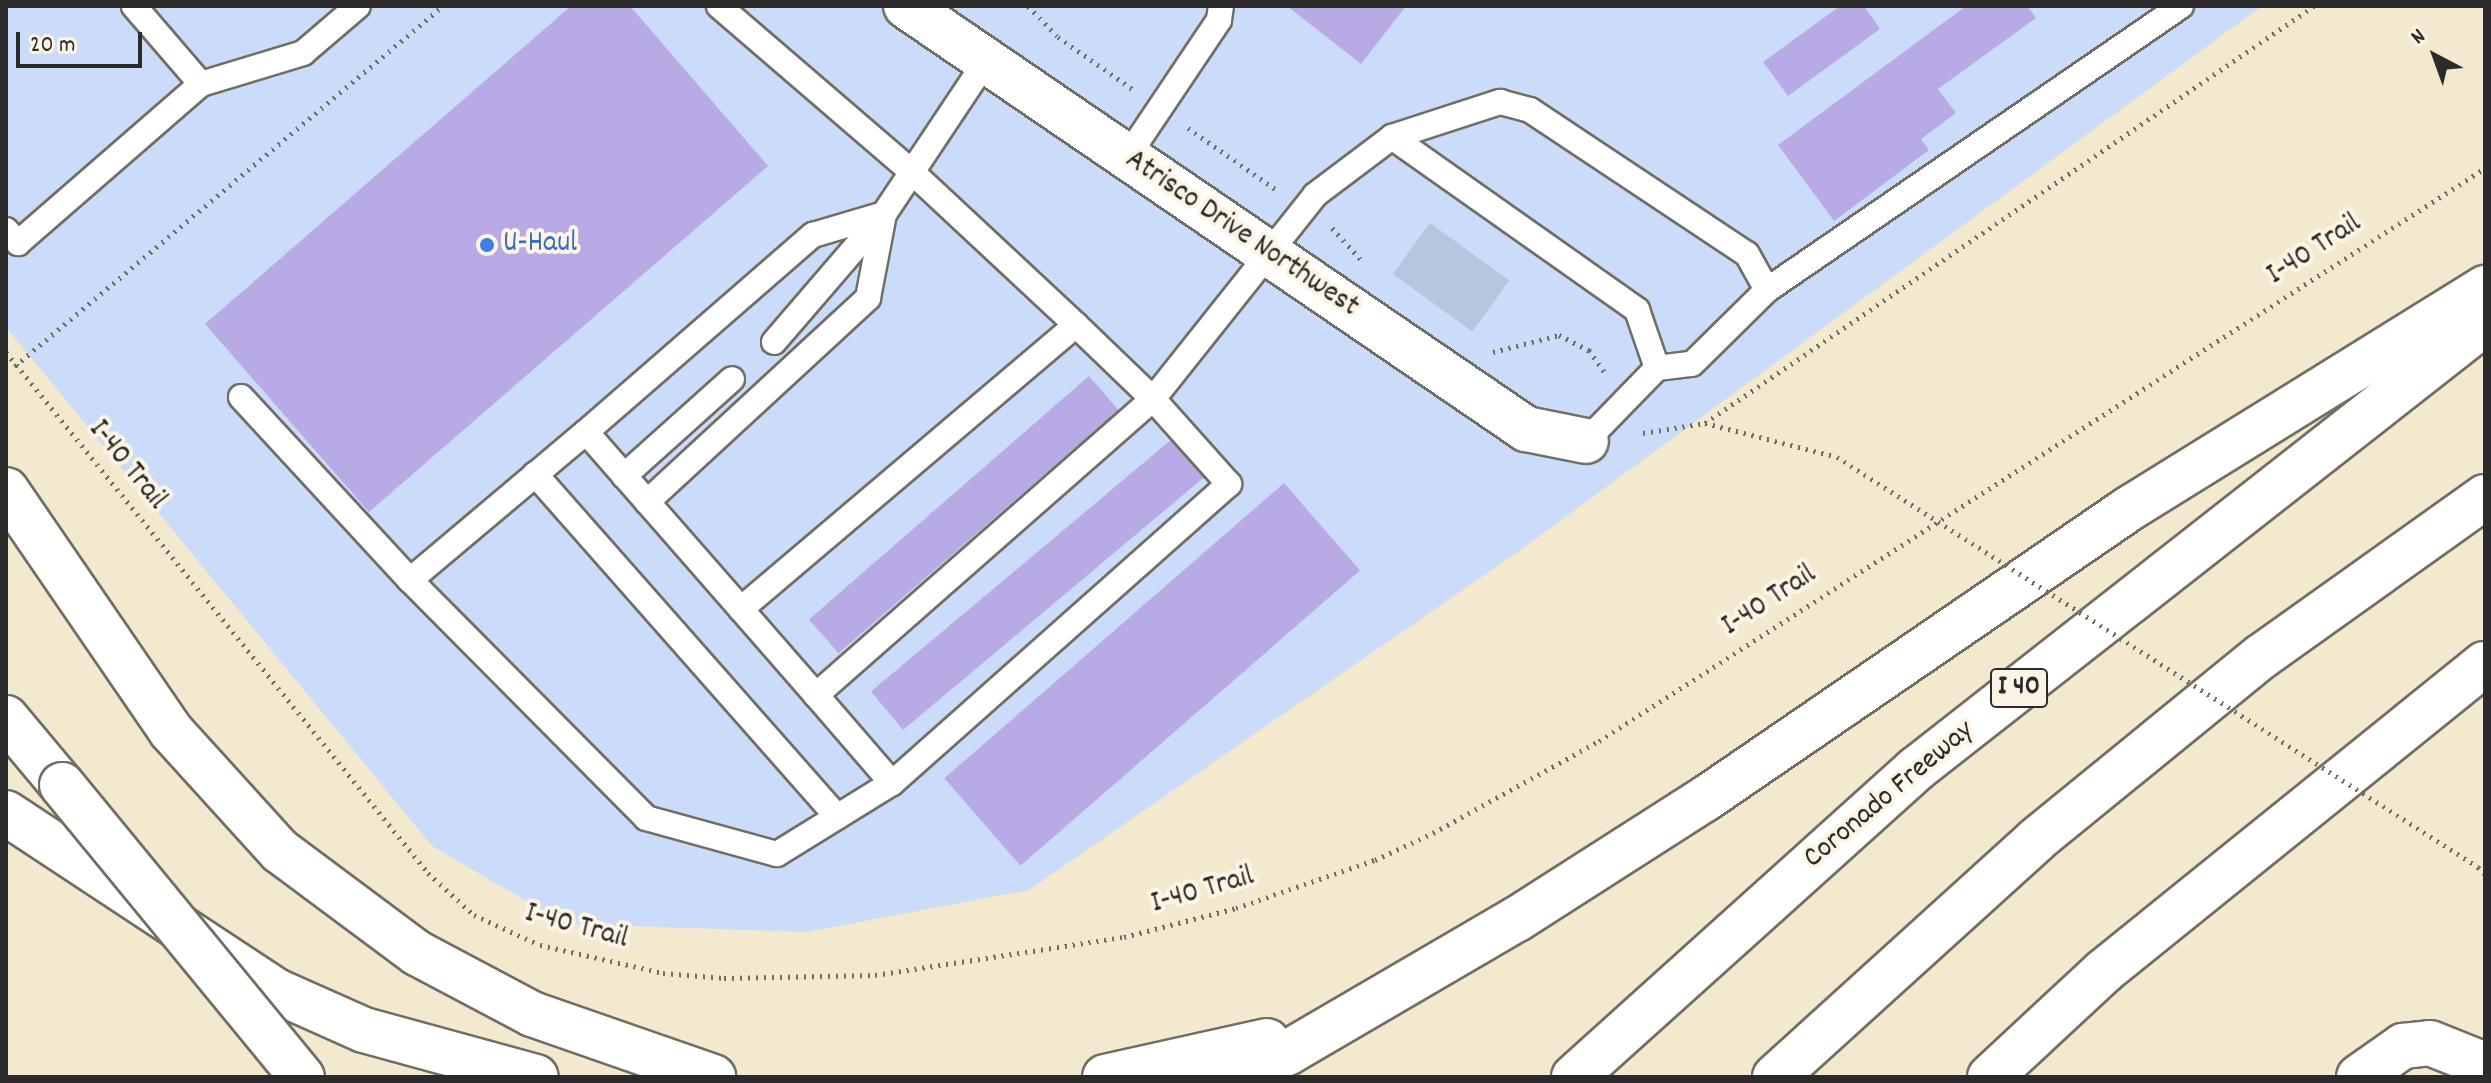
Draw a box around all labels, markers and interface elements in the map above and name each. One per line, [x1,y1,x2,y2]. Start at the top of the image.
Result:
scale bar [20,16,146,66]
north arrow [2395,16,2475,96]
text: N [2405,22,2433,53]
text: 20 m [30,29,76,63]
street label: Atrisco Drive Northwest [1117,143,1365,327]
street label: I-40 Trail [2261,207,2369,295]
place label: U-Haul [503,227,577,263]
marker: U-Haul [478,236,496,254]
street label: I-40 Trail [79,414,173,518]
street label: I-40 Trail [1716,558,1824,646]
road number: I 40 [1989,664,2049,712]
street label: Coronado Freeway [1797,714,1983,878]
street label: I-40 Trail [1148,860,1258,924]
street label: I-40 Trail [521,897,631,959]

